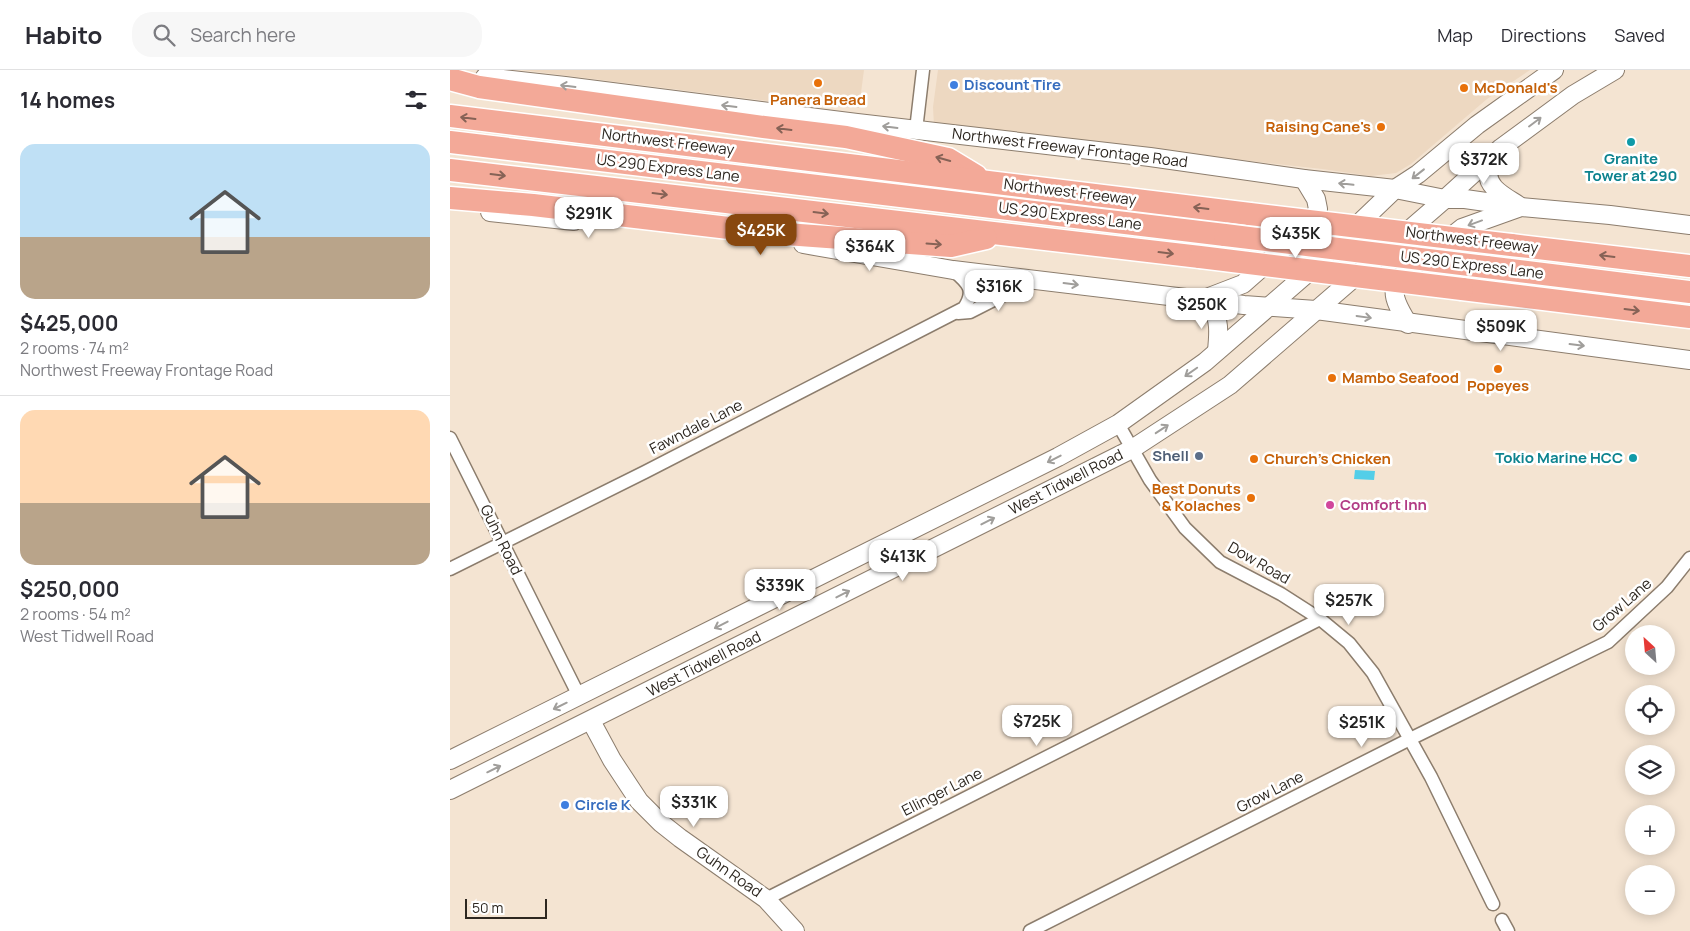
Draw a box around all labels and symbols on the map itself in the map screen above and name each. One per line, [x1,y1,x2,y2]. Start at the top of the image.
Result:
place label: Discount Tire [964,74,1061,95]
marker: Panera Bread [812,77,824,89]
place label: McDonald's [1474,77,1558,98]
marker: Discount Tire [948,79,960,91]
one-way arrow [560,81,576,91]
marker: McDonald's [1458,82,1470,94]
place label: Panera Bread [770,89,866,110]
one-way arrow [721,101,737,111]
one-way arrow [461,113,477,123]
place label: Raising Cane's [1265,116,1371,137]
one-way arrow [1528,117,1541,128]
marker: Raising Cane's [1375,121,1387,133]
one-way arrow [882,122,898,132]
street label: Northwest Freeway [601,123,736,160]
street label: Northwest Freeway Frontage Road [951,123,1189,172]
one-way arrow [776,124,792,134]
marker: Granite Tower at 290 [1625,136,1637,148]
pin: $372K [1449,142,1519,185]
street label: US 290 Express Lane [595,148,741,187]
place label: Granite Tower at 290 [1585,148,1677,186]
one-way arrow [935,153,951,163]
one-way arrow [1412,168,1425,179]
one-way arrow [490,170,506,180]
street label: Northwest Freeway [1003,173,1138,210]
one-way arrow [1339,179,1355,189]
one-way arrow [652,189,668,199]
pin: $291K [554,196,624,239]
street label: US 290 Express Lane [997,196,1143,235]
one-way arrow [1194,203,1210,213]
one-way arrow [813,208,829,218]
pin: $425K [726,214,796,256]
pin: $435K [1261,216,1331,259]
one-way arrow [1467,219,1483,228]
street label: Northwest Freeway [1405,221,1540,258]
pin: $364K [835,230,905,272]
one-way arrow [926,240,942,249]
street label: US 290 Express Lane [1399,245,1545,284]
one-way arrow [1158,248,1174,258]
one-way arrow [1599,251,1615,261]
pin: $316K [964,270,1034,312]
one-way arrow [1062,279,1078,289]
pin: $250K [1167,288,1237,330]
one-way arrow [1623,305,1639,315]
pin: $509K [1466,310,1536,352]
one-way arrow [1356,313,1372,323]
one-way arrow [1569,340,1585,350]
marker: Popeyes [1492,363,1504,375]
one-way arrow [1184,367,1198,377]
place label: Mambo Seafood [1342,367,1459,388]
marker: Mambo Seafood [1326,372,1338,384]
place label: Popeyes [1467,375,1529,396]
street label: Fawndale Lane [646,394,746,459]
one-way arrow [1155,424,1169,434]
street label: West Tidwell Road [1005,444,1127,519]
place label: Shell [1152,445,1189,466]
place label: Tokio Marine HCC [1495,447,1623,468]
place label: Church's Chicken [1264,448,1391,469]
marker: Shell [1193,450,1205,462]
marker: Tokio Marine HCC [1627,452,1639,464]
marker: Church's Chicken [1248,453,1260,465]
one-way arrow [1047,455,1062,464]
place label: Best Donuts & Kolaches [1152,478,1241,516]
marker: Best Donuts & Kolaches [1245,492,1257,504]
place label: Comfort Inn [1340,494,1427,515]
marker: Comfort Inn [1324,499,1336,511]
street label: Guhn Road [475,501,528,578]
one-way arrow [980,516,995,526]
street label: Dow Road [1224,536,1294,589]
pin: $413K [868,540,938,582]
pin: $339K [745,568,815,611]
street label: Grow Lane [1587,573,1656,636]
pin: $257K [1314,584,1384,626]
one-way arrow [835,589,850,599]
one-way arrow [714,621,729,630]
north arrow [1625,625,1675,675]
street label: West Tidwell Road [643,626,765,701]
one-way arrow [553,702,568,711]
pin: $725K [1002,704,1072,747]
pin: $251K [1327,706,1397,748]
street label: Ellinger Lane [898,762,986,821]
one-way arrow [486,764,501,773]
street label: Grow Lane [1233,766,1307,817]
pin: $331K [659,786,729,828]
place label: Circle K [575,794,631,815]
marker: Circle K [559,799,571,811]
street label: Guhn Road [692,841,766,902]
scale bar [465,896,548,919]

